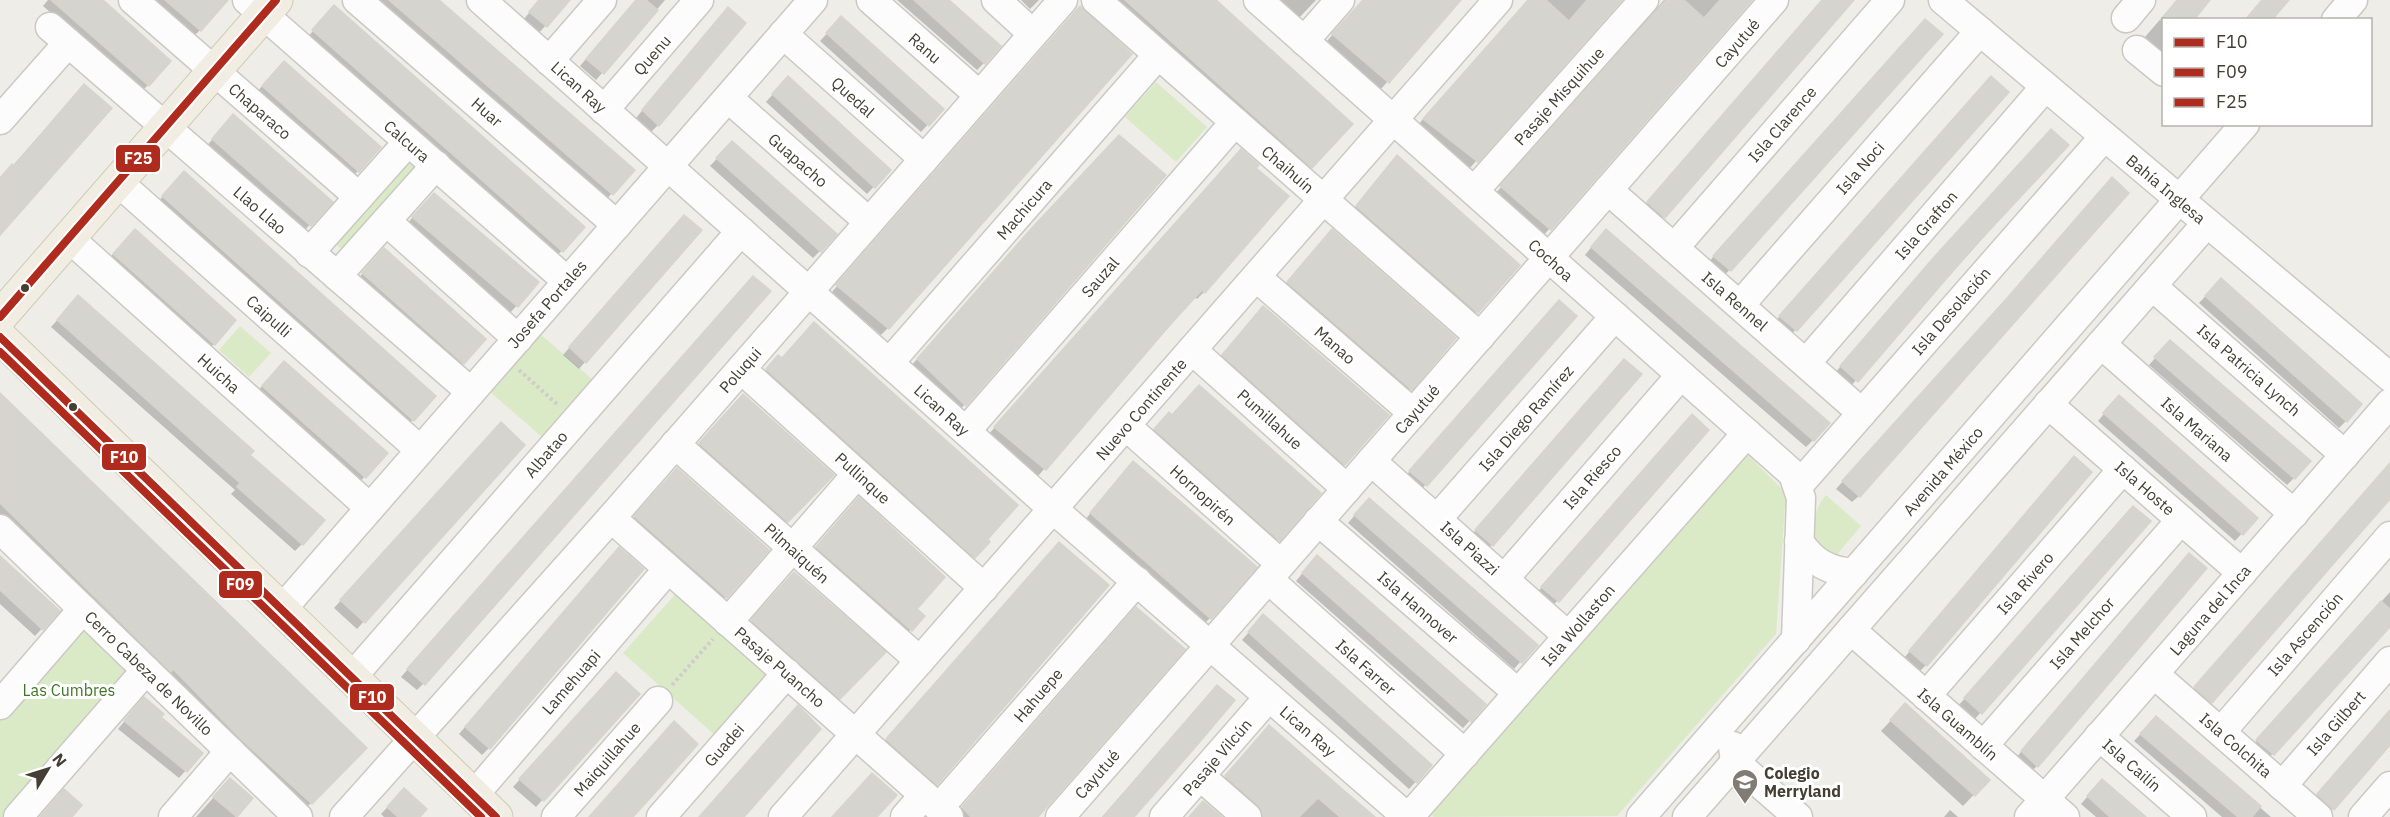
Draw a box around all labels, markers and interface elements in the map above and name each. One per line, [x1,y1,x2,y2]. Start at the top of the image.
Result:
street label: Cayutué [1710,14,1764,72]
legend [2162,18,2372,126]
street label: Ranu [905,28,945,68]
text: F10 [2216,30,2248,53]
street label: Quenu [629,31,675,79]
street label: Pasaje Misquihue [1510,43,1608,149]
street label: Lican Ray [547,57,611,117]
text: F09 [2216,60,2248,83]
street label: Quedal [827,72,879,122]
street label: Chaparaco [225,78,296,144]
street label: Isla Clarence [1744,82,1821,166]
text: F25 [2216,90,2248,113]
street label: Huar [467,93,507,131]
street label: Calcura [380,116,434,167]
street label: Guapacho [764,129,832,191]
street label: Isla Noci [1832,138,1888,198]
street label: Chaihuín [1258,141,1318,197]
line badge: F25 [115,144,161,173]
text: F25 [124,148,153,168]
street label: Bahía Inglesa [2122,150,2210,228]
street label: Machicura [992,174,1056,244]
street label: Llao Llao [229,182,291,238]
street label: Isla Grafton [1891,186,1961,264]
street label: Cochoa [1524,235,1578,286]
street label: Sauzal [1077,253,1123,301]
street label: Josefa Portales [503,256,591,352]
street label: Isla Desolación [1907,263,1995,359]
street label: Isla Rennel [1698,267,1772,335]
unlabelled marker [19,282,31,294]
street label: Caipulli [242,291,296,341]
street label: Isla Patricia Lynch [2193,320,2305,420]
street label: Manao [1310,322,1360,368]
street label: Poluqui [715,343,765,397]
street label: Huicha [194,349,245,397]
street label: Nuevo Continente [1091,354,1191,464]
street label: Isla Diego Ramírez [1475,361,1577,475]
street label: Lican Ray [910,380,974,440]
street label: Cayutué [1390,380,1444,438]
street label: Pumillahue [1233,385,1307,454]
street label: Isla Mariana [2157,392,2237,466]
unlabelled marker [67,401,79,413]
street label: Avenida México [1899,422,1987,520]
street label: Albatao [520,426,572,482]
street label: Isla Riesco [1559,441,1625,513]
line badge: F10 [101,443,147,471]
text: F10 [110,447,139,467]
street label: Pullinque [831,448,895,508]
street label: Isla Hoste [2111,456,2179,520]
street label: Hornopirén [1166,460,1240,530]
street label: Isla Piazzi [1437,516,1503,580]
street label: Pilmaiquén [760,519,834,587]
street label: Isla Rivero [1992,548,2058,618]
street label: Laguna del Inca [2165,560,2255,659]
street label: Isla Hannover [1374,567,1462,647]
line badge: F09 [218,570,263,599]
text: F09 [226,574,254,594]
street label: Isla Wollaston [1537,580,1619,670]
street label: Isla Ascención [2263,588,2347,680]
street label: Isla Melchor [2045,593,2119,673]
street label: Cerro Cabeza de Novillo [81,606,217,740]
street label: Pasaje Puancho [731,622,829,712]
street label: Isla Farrer [1332,635,1400,699]
street label: Lamehuapi [537,646,605,718]
street label: Hahuepe [1009,664,1067,726]
park label: Las Cumbres [23,680,115,700]
line badge: F10 [349,683,395,711]
street label: Isla Guamblín [1914,684,2002,764]
street label: Isla Gilbert [2302,686,2370,760]
text: F10 [358,687,387,707]
street label: Lican Ray [1276,701,1340,761]
street label: Isla Colchita [2196,708,2277,782]
street label: Pasaje Vilcún [1178,714,1256,800]
street label: Maiquillahue [569,718,645,800]
street label: Guadei [700,719,748,771]
street label: Isla Cailín [2099,734,2165,796]
north arrow [18,739,78,799]
street label: Cayutué [1070,745,1124,803]
text: N [48,749,71,770]
place label: Colegio Merryland [1764,763,1841,801]
school or university icon: Colegio Merryland [1730,767,1760,805]

